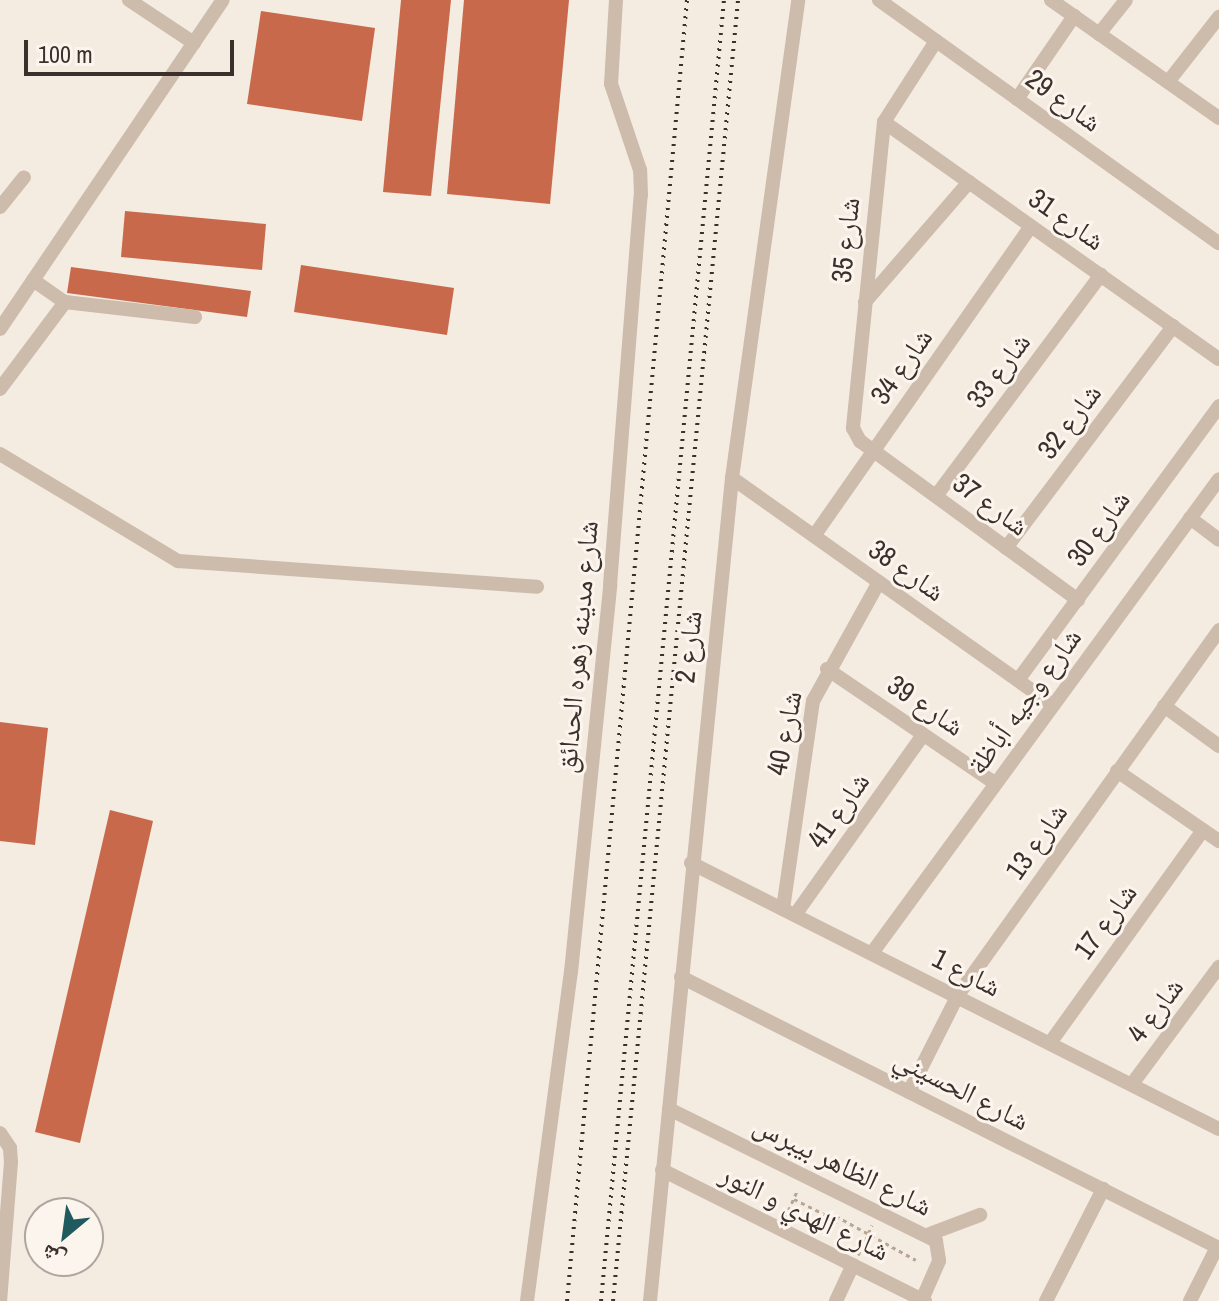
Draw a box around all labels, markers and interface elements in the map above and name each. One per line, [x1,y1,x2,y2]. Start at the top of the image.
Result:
scale bar [28,24,238,74]
text: 100 m [38,38,93,70]
street label: شارع 29 [1020,61,1108,139]
street label: شارع 31 [1022,181,1112,257]
street label: شارع 35 [824,196,866,284]
street label: شارع 34 [863,321,939,411]
street label: شارع 33 [959,326,1037,414]
street label: شارع 32 [1030,377,1108,465]
street label: شارع 37 [947,465,1035,543]
street label: شارع 30 [1059,484,1137,572]
street label: شارع مدينه زهره الحدائق [549,519,605,775]
street label: شارع 38 [862,532,952,608]
street label: شارع 2 [668,609,708,685]
street label: شارع وجيه أباظة [960,621,1088,781]
street label: شارع 39 [881,667,971,743]
street label: شارع 40 [759,688,809,778]
street label: شارع 41 [800,765,876,855]
street label: شارع 13 [998,796,1074,886]
street label: شارع 17 [1066,877,1144,965]
street label: شارع 1 [927,941,1007,1003]
street label: شارع 4 [1120,971,1190,1049]
street label: شارع الحسيني [889,1041,1035,1137]
street label: شارع الظاهر بيبرس [748,1107,938,1223]
street label: شارع الهدي و النور [715,1157,895,1267]
north arrow [24,1197,104,1277]
text: ش [36,1237,71,1275]

